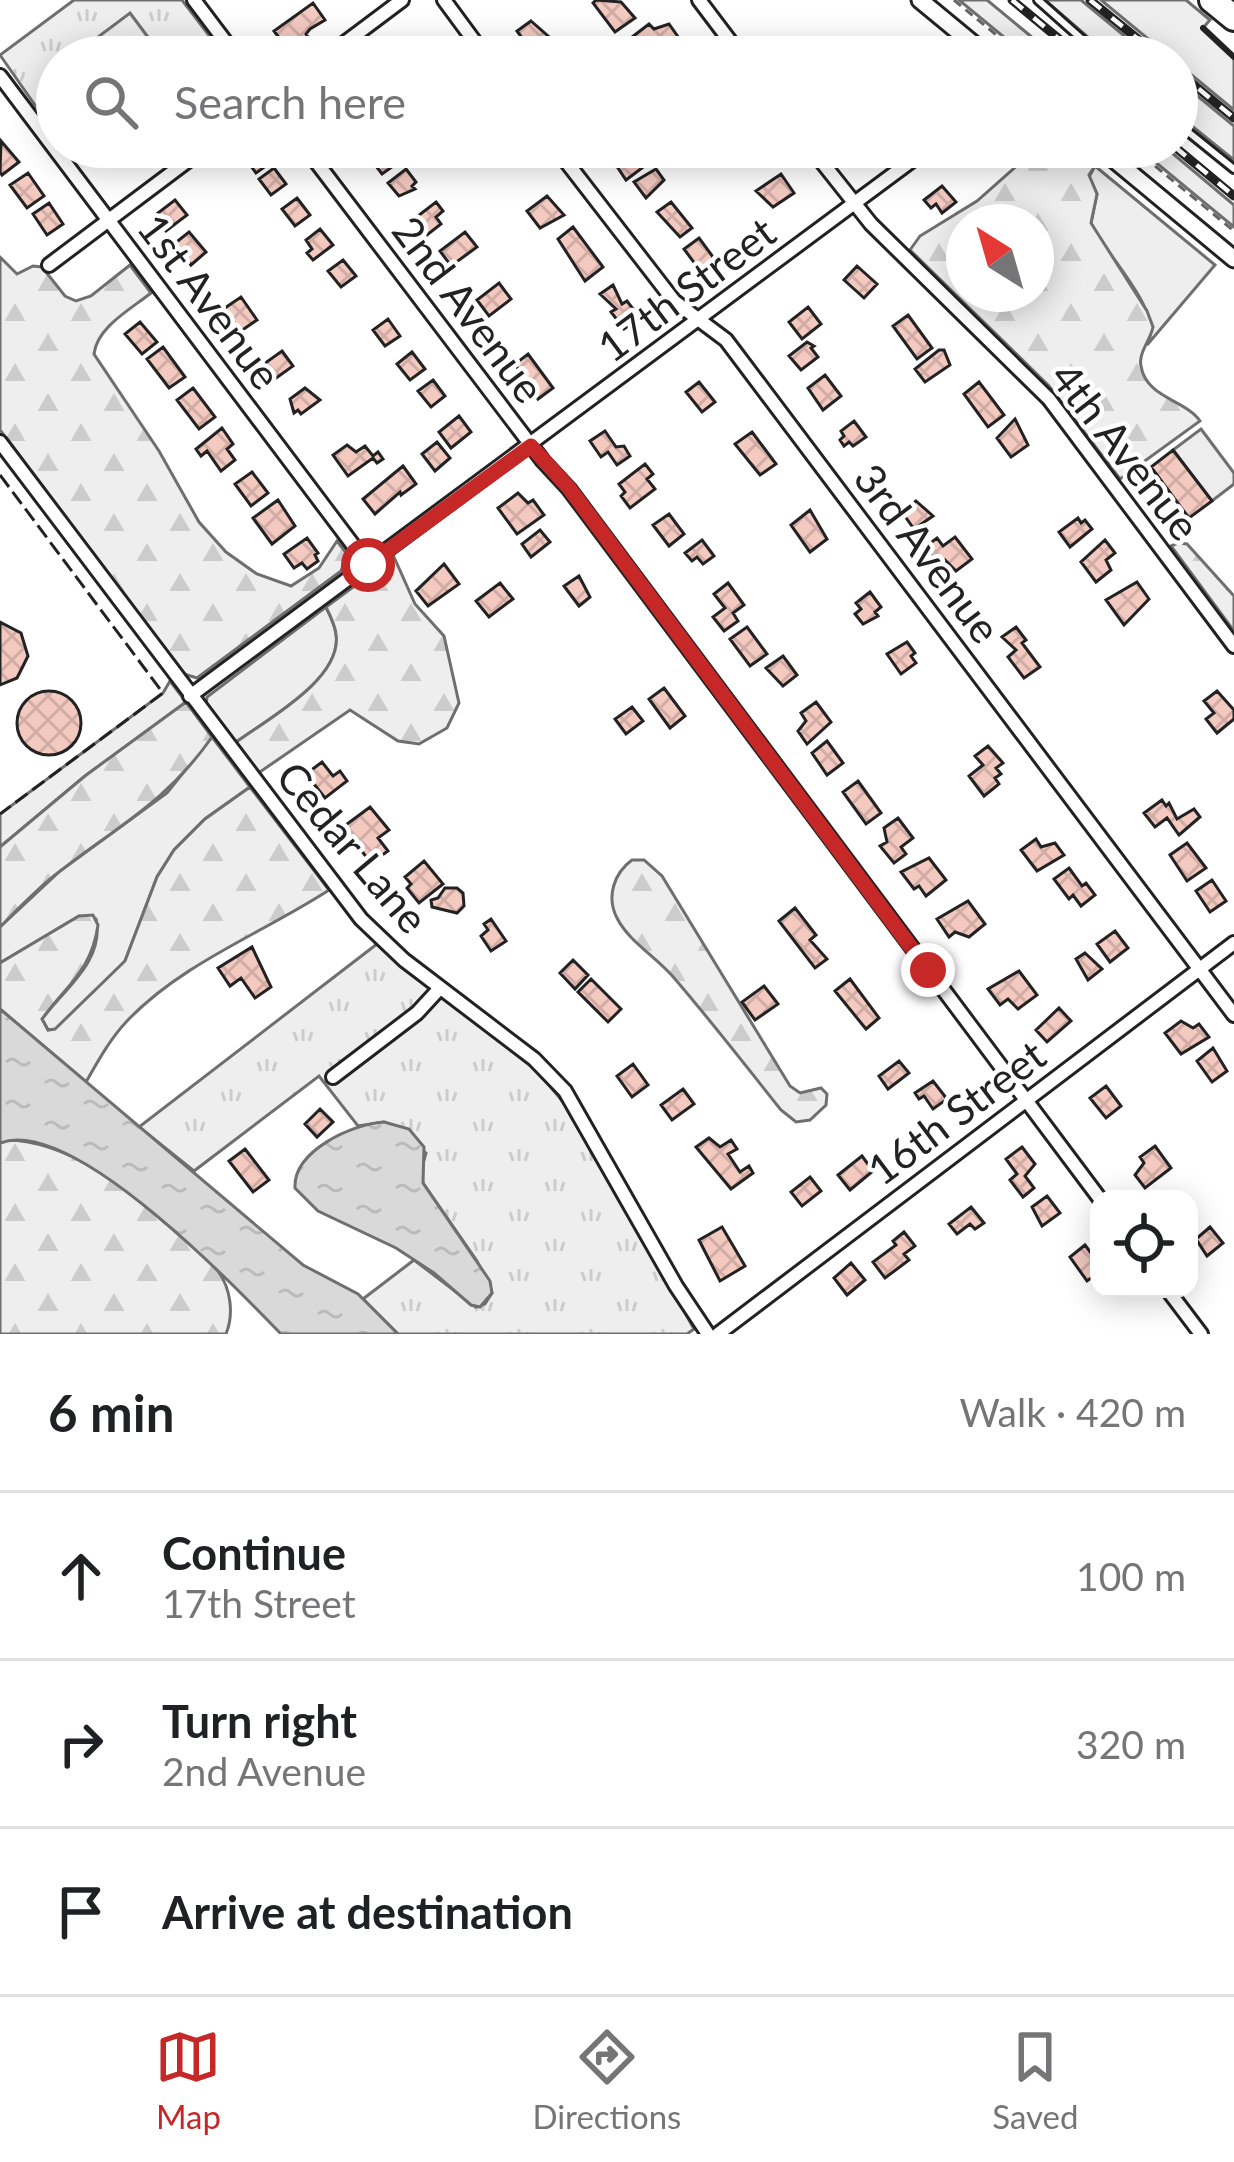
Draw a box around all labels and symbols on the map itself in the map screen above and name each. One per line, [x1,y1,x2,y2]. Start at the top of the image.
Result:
street label: 1st Avenue [128,204,292,398]
north arrow [946,204,1054,312]
street label: 2nd Avenue [383,206,555,412]
street label: 17th Street [588,206,784,372]
street label: 4th Avenue [1041,352,1211,550]
street label: 3rd Avenue [845,454,1011,652]
route start [341,538,395,592]
street label: Cedar Lane [267,751,439,943]
route end [901,943,955,997]
street label: 16th Street [858,1029,1054,1195]

